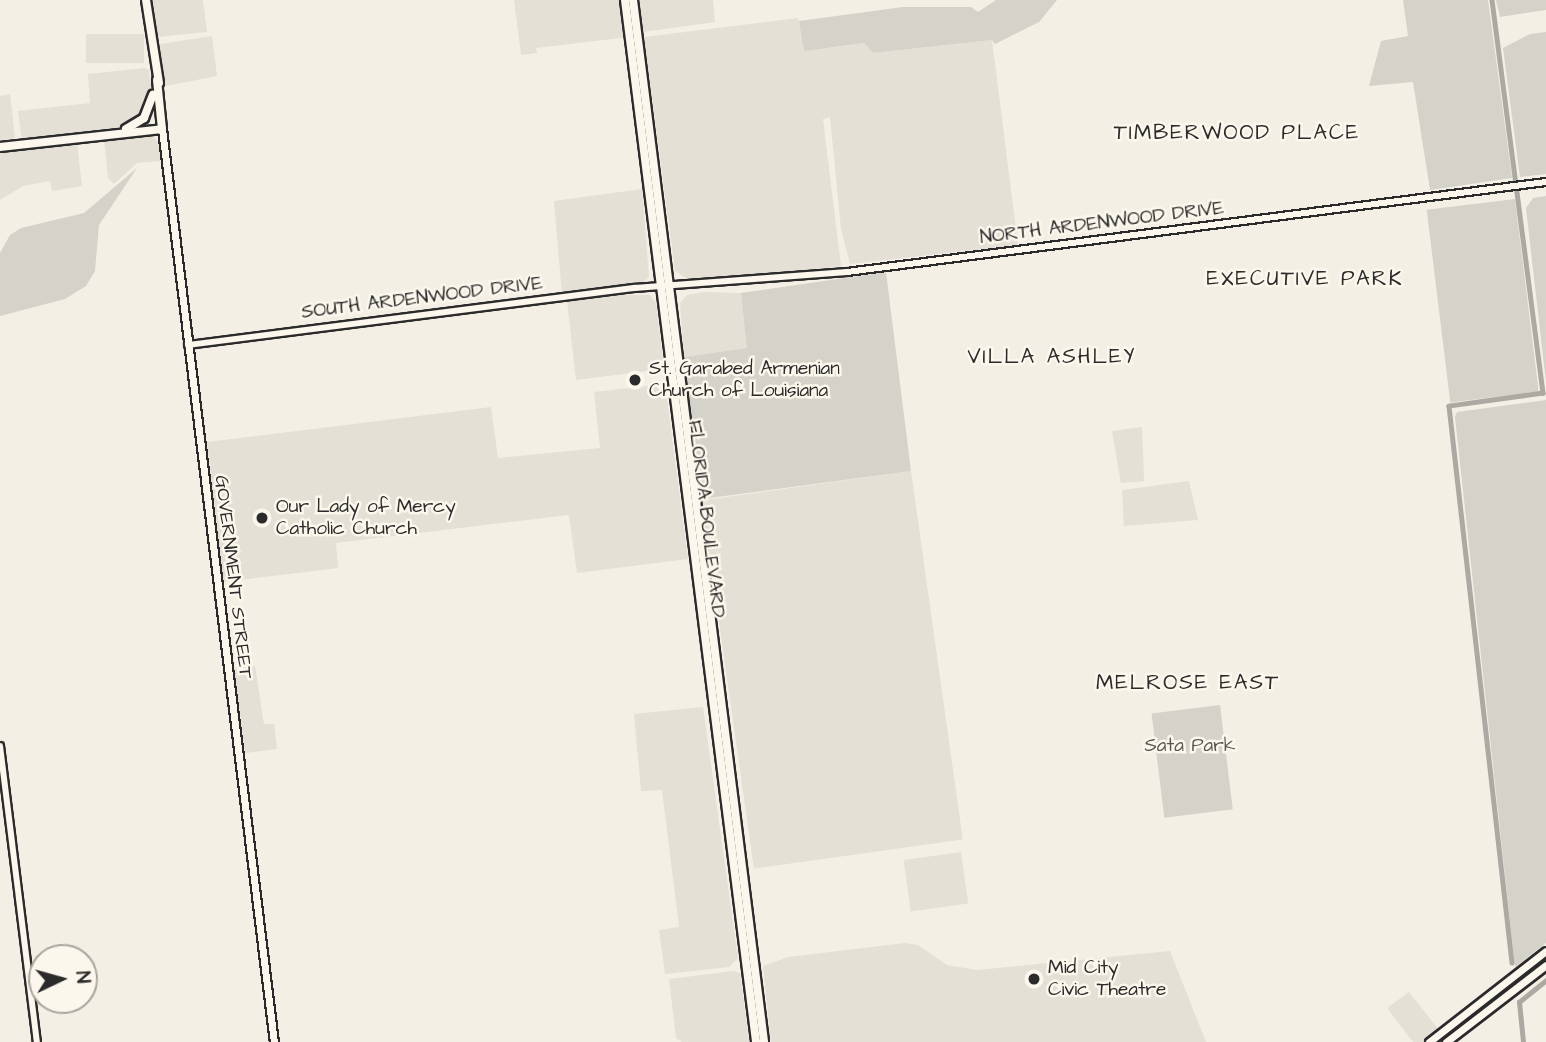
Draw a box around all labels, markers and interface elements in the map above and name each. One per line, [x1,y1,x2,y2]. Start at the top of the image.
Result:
district label: TIMBERWOOD PLACE [1116,120,1358,146]
street label: NORTH ARDENWOOD DRIVE [979,197,1225,249]
district label: EXECUTIVE PARK [1208,266,1402,292]
street label: SOUTH ARDENWOOD DRIVE [300,272,544,324]
district label: VILLA ASHLEY [969,344,1135,370]
place label: St. Garabed Armenian Church of Louisiana [649,358,840,402]
marker: St. Garabed Armenian Church of Louisiana [627,372,643,388]
street label: FLORIDA BOULEVARD [683,419,729,619]
street label: GOVERNMENT STREET [209,474,257,680]
place label: Our Lady of Mercy Catholic Church [276,496,456,540]
marker: Our Lady of Mercy Catholic Church [254,510,270,526]
district label: MELROSE EAST [1097,670,1279,696]
park label: Sata Park [1145,735,1235,757]
north arrow [28,944,98,1014]
place label: Mid City Civic Theatre [1048,957,1166,1001]
text: N [68,970,96,984]
marker: Mid City Civic Theatre [1026,971,1042,987]

